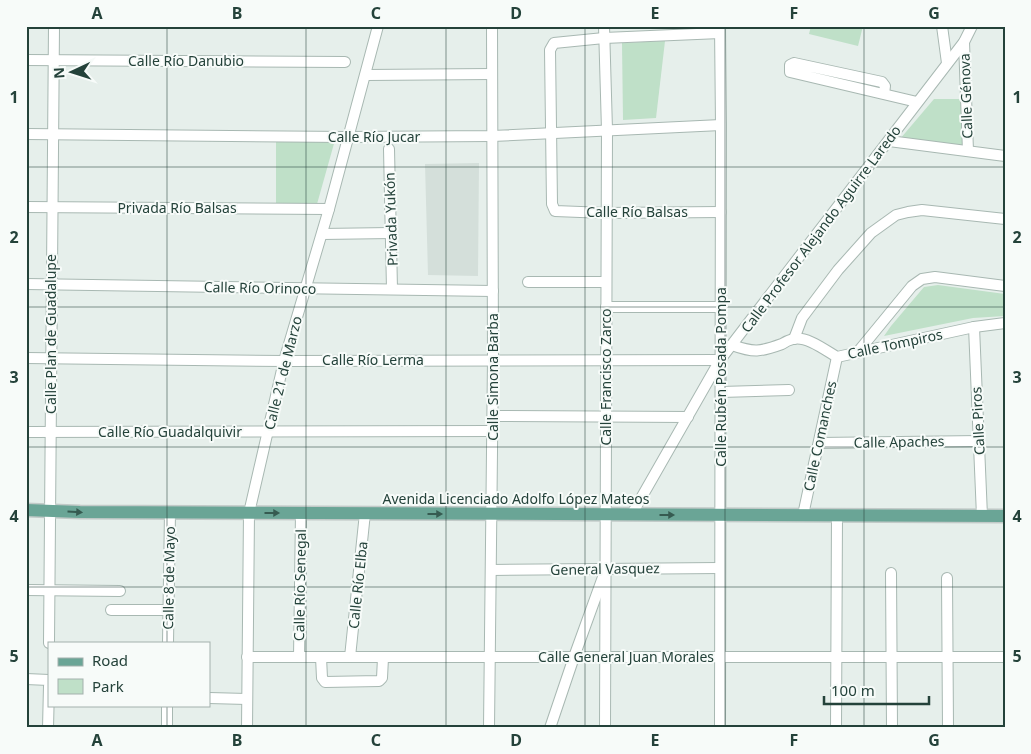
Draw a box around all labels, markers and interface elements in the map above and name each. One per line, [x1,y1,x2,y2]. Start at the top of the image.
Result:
text: A [91,2,103,24]
text: B [232,2,242,24]
text: C [371,2,381,24]
text: D [510,2,522,24]
text: E [651,2,660,24]
text: F [790,2,798,24]
text: G [928,2,940,24]
north arrow [48,48,98,98]
street label: Calle Río Danubio [128,51,244,70]
street label: Calle Génova [955,53,976,139]
text: N [49,67,68,79]
text: 1 [9,86,19,108]
text: 1 [1012,86,1022,108]
street label: Calle Profesor Alejando Aguirre Laredo [736,121,905,336]
street label: Calle Río Jucar [328,127,421,146]
street label: Privada Yukón [379,172,402,266]
street label: Privada Río Balsas [117,198,237,217]
street label: Calle Río Balsas [586,202,688,221]
text: 2 [9,226,19,248]
text: 2 [1012,226,1022,248]
street label: Calle Plan de Guadalupe [41,254,60,414]
street label: Calle Río Orinoco [204,277,316,298]
street label: Calle Rubén Posada Pompa [711,287,730,467]
street label: Calle Francisco Zarco [596,308,615,446]
street label: Calle Simona Barba [483,313,502,441]
street label: Calle 21 de Marzo [259,314,306,432]
street label: Calle Tompiros [846,324,944,363]
street label: Calle Río Lerma [322,350,424,369]
text: 3 [9,366,19,388]
text: 3 [1012,366,1022,388]
street label: Calle Comanches [799,379,841,493]
street label: Calle Piros [966,386,989,456]
street label: Calle Río Guadalquivir [98,422,242,441]
street label: Calle Apaches [853,431,945,452]
street label: Avenida Licenciado Adolfo López Mateos [382,489,650,508]
text: 4 [9,505,19,527]
text: 4 [1012,505,1022,527]
one-way arrow [67,508,83,516]
one-way arrow [265,509,281,517]
one-way arrow [427,510,443,518]
one-way arrow [660,511,676,519]
street label: Calle 8 de Mayo [158,526,179,630]
street label: Calle Río Senegal [289,529,310,641]
street label: Calle Río Elba [343,540,372,630]
street label: General Vasquez [550,558,660,579]
legend [48,642,210,706]
text: 5 [9,645,19,667]
text: 5 [1012,645,1022,667]
street label: Calle General Juan Morales [538,647,714,666]
text: Road [92,650,128,670]
scale bar [824,674,928,706]
text: Park [92,676,124,696]
text: 100 m [831,680,875,700]
text: A [91,729,103,751]
text: B [232,729,242,751]
text: C [371,729,381,751]
text: D [510,729,522,751]
text: E [651,729,660,751]
text: F [790,729,798,751]
text: G [928,729,940,751]

